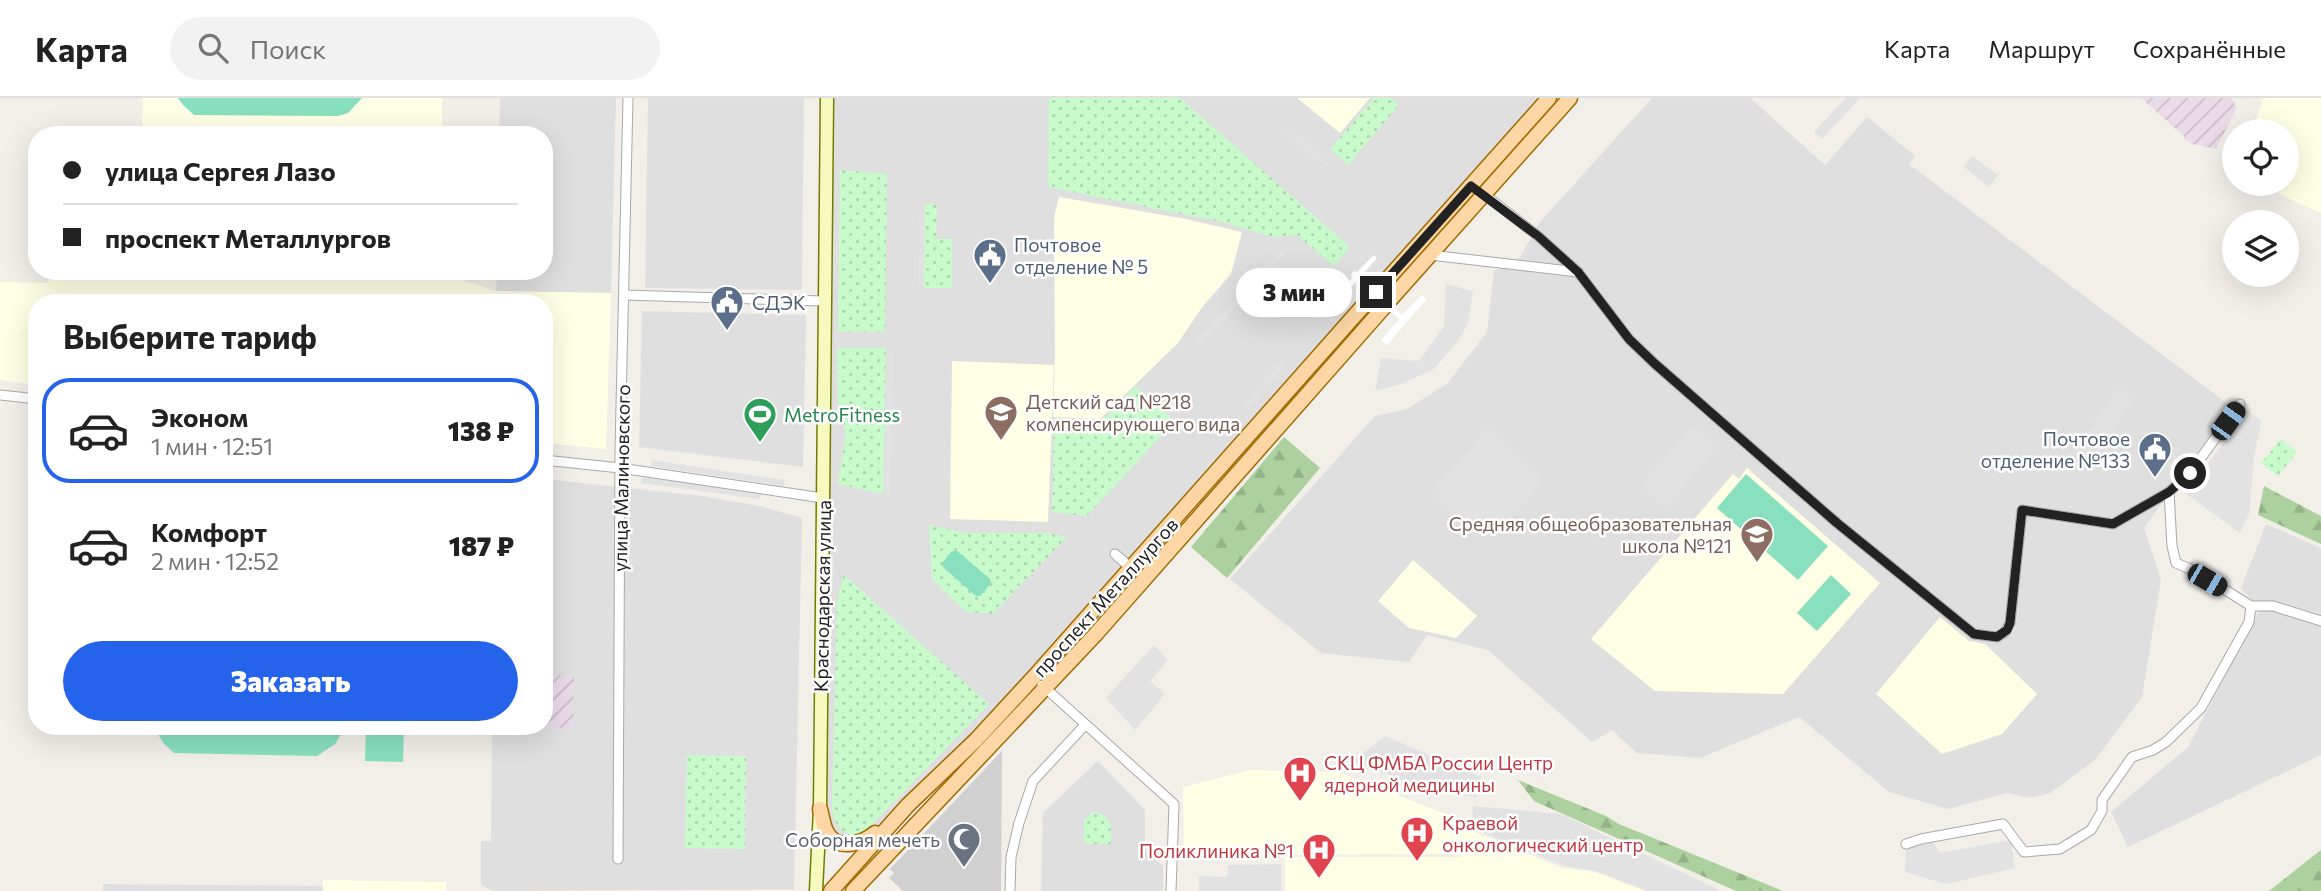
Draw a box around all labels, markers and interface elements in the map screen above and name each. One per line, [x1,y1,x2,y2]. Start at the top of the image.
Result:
search box [170,17,660,80]
text: Карта [35,28,128,69]
icon: search [194,29,232,67]
text: Поиск [250,33,326,64]
text: Карта [1884,34,1950,63]
text: Маршрут [1988,34,2095,63]
text: Сохранённые [2133,34,2286,63]
map controls [2222,119,2299,287]
button: locate [2222,119,2299,196]
text: улица Сергея Лазо [105,155,336,186]
button: layers [2222,210,2299,287]
text: проспект Металлургов [105,222,391,253]
place label: Почтовое отделение № 5 [1014,233,1148,278]
public building icon: Почтовое отделение № 5 [971,236,1009,285]
callout: 3 мин [1236,268,1352,316]
route end [1360,276,1392,308]
text: 3 мин [1263,278,1325,306]
public building icon: СДЭК [708,283,746,332]
place label: СДЭК [752,291,806,314]
text: Выберите тариф [63,316,317,356]
street label: улица Малиновского [608,384,634,572]
place label: Детский сад №218 компенсирующего вида [1026,390,1240,435]
school or university icon: Детский сад №218 компенсирующего вида [982,393,1020,442]
sports icon: MetroFitness [741,395,779,444]
car [2208,398,2249,444]
icon: car [67,399,130,462]
text: Эконом [151,401,248,432]
place label: MetroFitness [784,403,900,426]
text: 138 ₽ [448,415,514,446]
place label: Почтовое отделение №133 [1981,427,2130,472]
public building icon: Почтовое отделение №133 [2136,430,2174,479]
text: 1 мин · 12:51 [151,432,273,460]
route start [2174,457,2206,489]
street label: Краснодарская улица [809,500,835,692]
place label: Средняя общеобразовательная школа №121 [1449,512,1732,557]
street label: проспект Металлургов [1028,513,1182,681]
icon: car [67,514,130,577]
school or university icon: Средняя общеобразовательная школа №121 [1738,515,1776,564]
text: Комфорт [151,516,267,547]
text: 187 ₽ [449,530,514,561]
text: 2 мин · 12:52 [151,547,279,575]
car [2184,560,2231,600]
button: Заказать [63,641,518,721]
place label: СКЦ ФМБА России Центр ядерной медицины [1324,751,1553,796]
hospital icon: СКЦ ФМБА России Центр ядерной медицины [1281,754,1319,803]
place label: Краевой онкологический центр [1442,811,1644,856]
hospital icon: Краевой онкологический центр [1398,814,1436,863]
mosque icon: Соборная мечеть [945,820,983,869]
place label: Соборная мечеть [785,828,940,851]
hospital icon: Поликлиника №1 [1300,831,1338,880]
place label: Поликлиника №1 [1139,839,1294,862]

